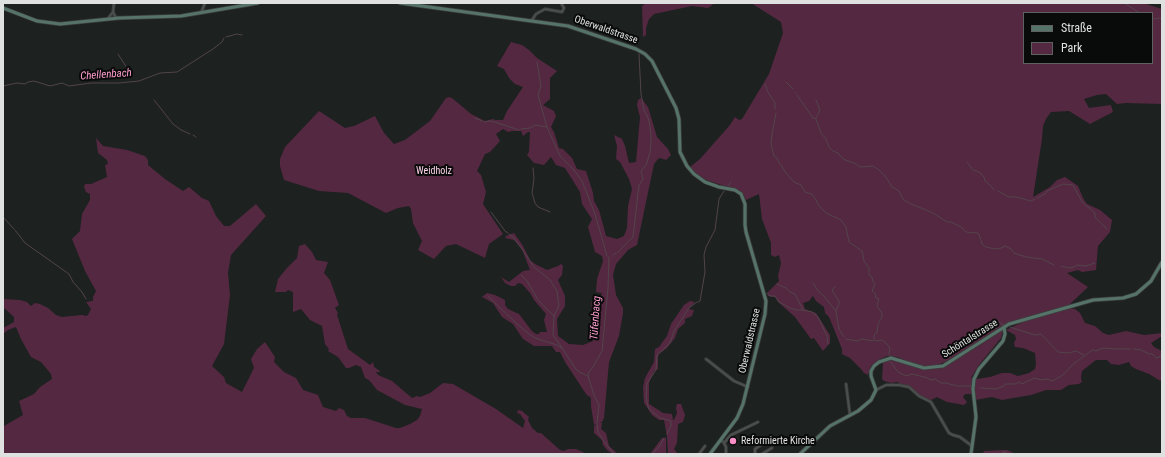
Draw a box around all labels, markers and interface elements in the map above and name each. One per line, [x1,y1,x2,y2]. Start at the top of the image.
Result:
legend [1023,12,1153,64]
street label: Oberwaldstrasse [573,14,639,46]
text: Straße [1061,21,1092,35]
text: Park [1061,41,1082,55]
water label: Chellenbach [80,67,132,83]
park label: Weidholz [416,165,452,177]
water label: Tüfenbacg [588,295,604,341]
street label: Oberwaldstrasse [737,307,763,375]
street label: Schöntalstrasse [940,317,1000,361]
place label: Reformierte Kirche [741,435,815,447]
marker: Reformierte Kirche [728,436,738,446]

